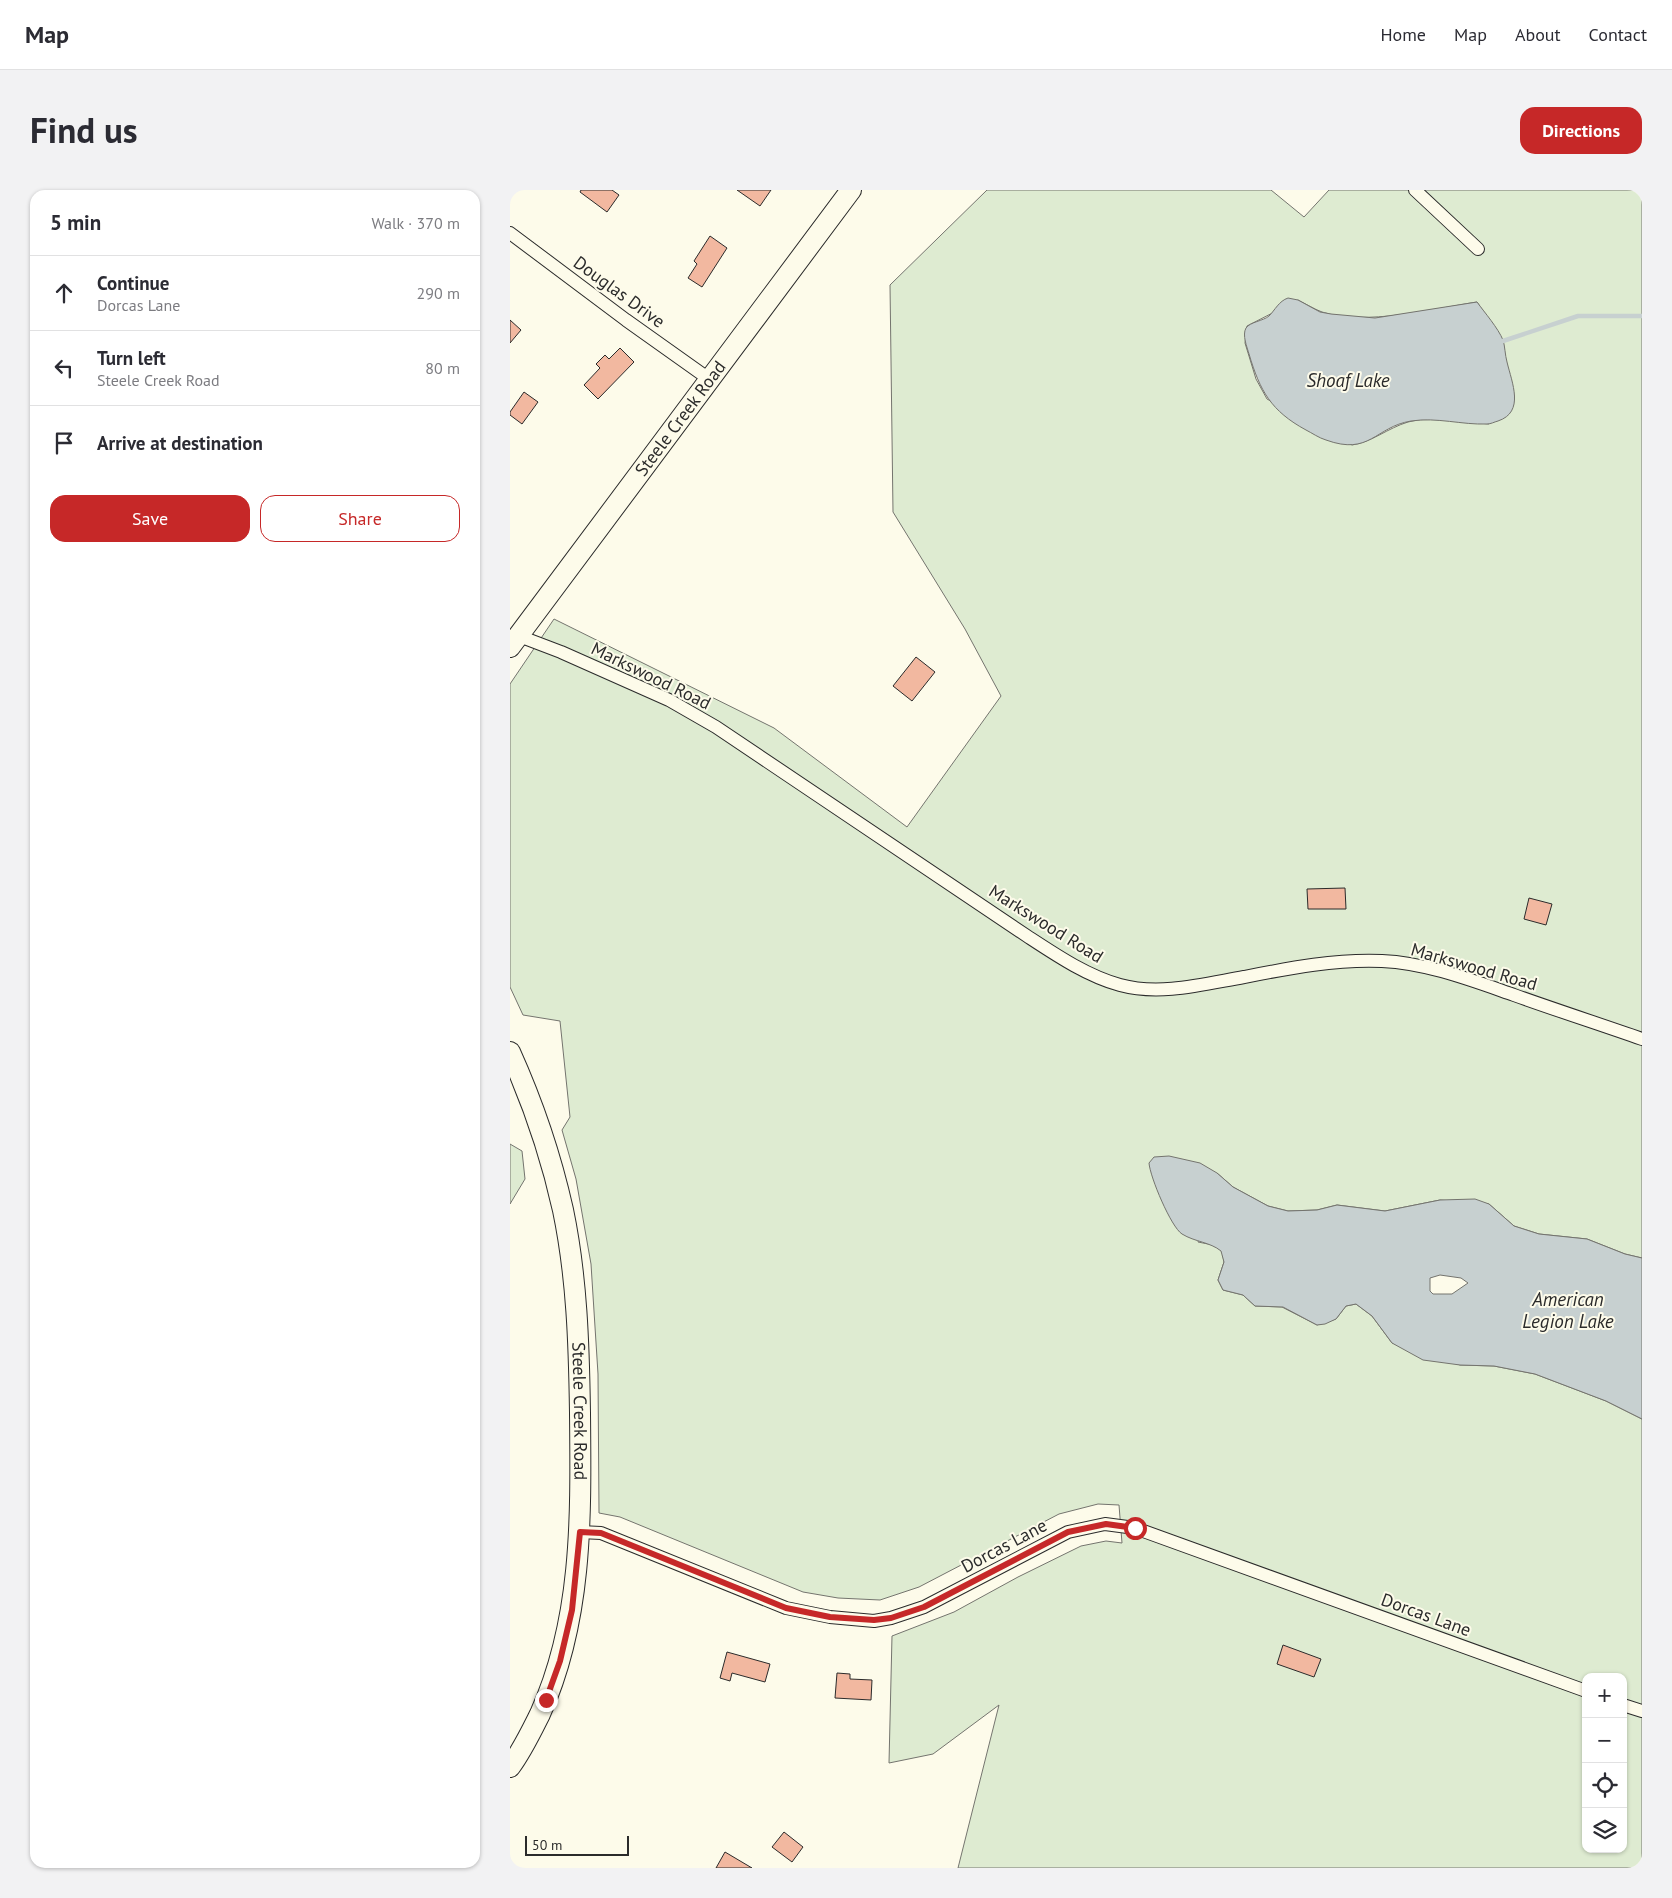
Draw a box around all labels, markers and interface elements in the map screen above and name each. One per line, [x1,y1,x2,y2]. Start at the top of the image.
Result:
text: Map [25,19,69,50]
text: Home [1380,23,1426,46]
text: Map [1454,23,1487,46]
text: About [1515,23,1561,46]
text: Contact [1589,23,1647,46]
text: Find us [30,107,138,153]
button: Directions [1520,107,1642,154]
text: 5 min [50,209,101,236]
text: Walk · 370 m [371,213,460,233]
street label: Douglas Drive [569,251,670,333]
text: Continue [97,271,169,295]
icon: ahead [50,279,78,307]
text: 290 m [417,283,460,303]
text: Dorcas Lane [97,295,180,315]
text: Turn left [97,346,166,370]
icon: left [50,354,78,382]
street label: Steele Creek Road [630,356,731,480]
text: 80 m [425,358,460,378]
water label: Shoaf Lake [1306,368,1390,392]
text: Steele Creek Road [97,370,220,390]
icon: arrive [50,429,78,457]
text: Arrive at destination [97,431,263,455]
button: Save [50,495,250,542]
button: Share [260,495,460,542]
street label: Markswood Road [588,637,715,714]
street label: Markswood Road [985,879,1108,968]
street label: Markswood Road [1408,937,1540,996]
water label: American Legion Lake [1522,1287,1614,1333]
street label: Steele Creek Road [567,1342,592,1480]
street label: Dorcas Lane [957,1513,1051,1578]
route start [1124,1517,1147,1540]
street label: Dorcas Lane [1378,1588,1474,1641]
map controls [1582,1673,1627,1853]
button: + [1582,1673,1627,1718]
route end [535,1689,558,1712]
button: − [1582,1718,1627,1763]
button: locate [1582,1763,1627,1808]
button: layers [1582,1808,1627,1853]
scale bar [525,1833,629,1856]
text: 50 m [532,1836,562,1854]

